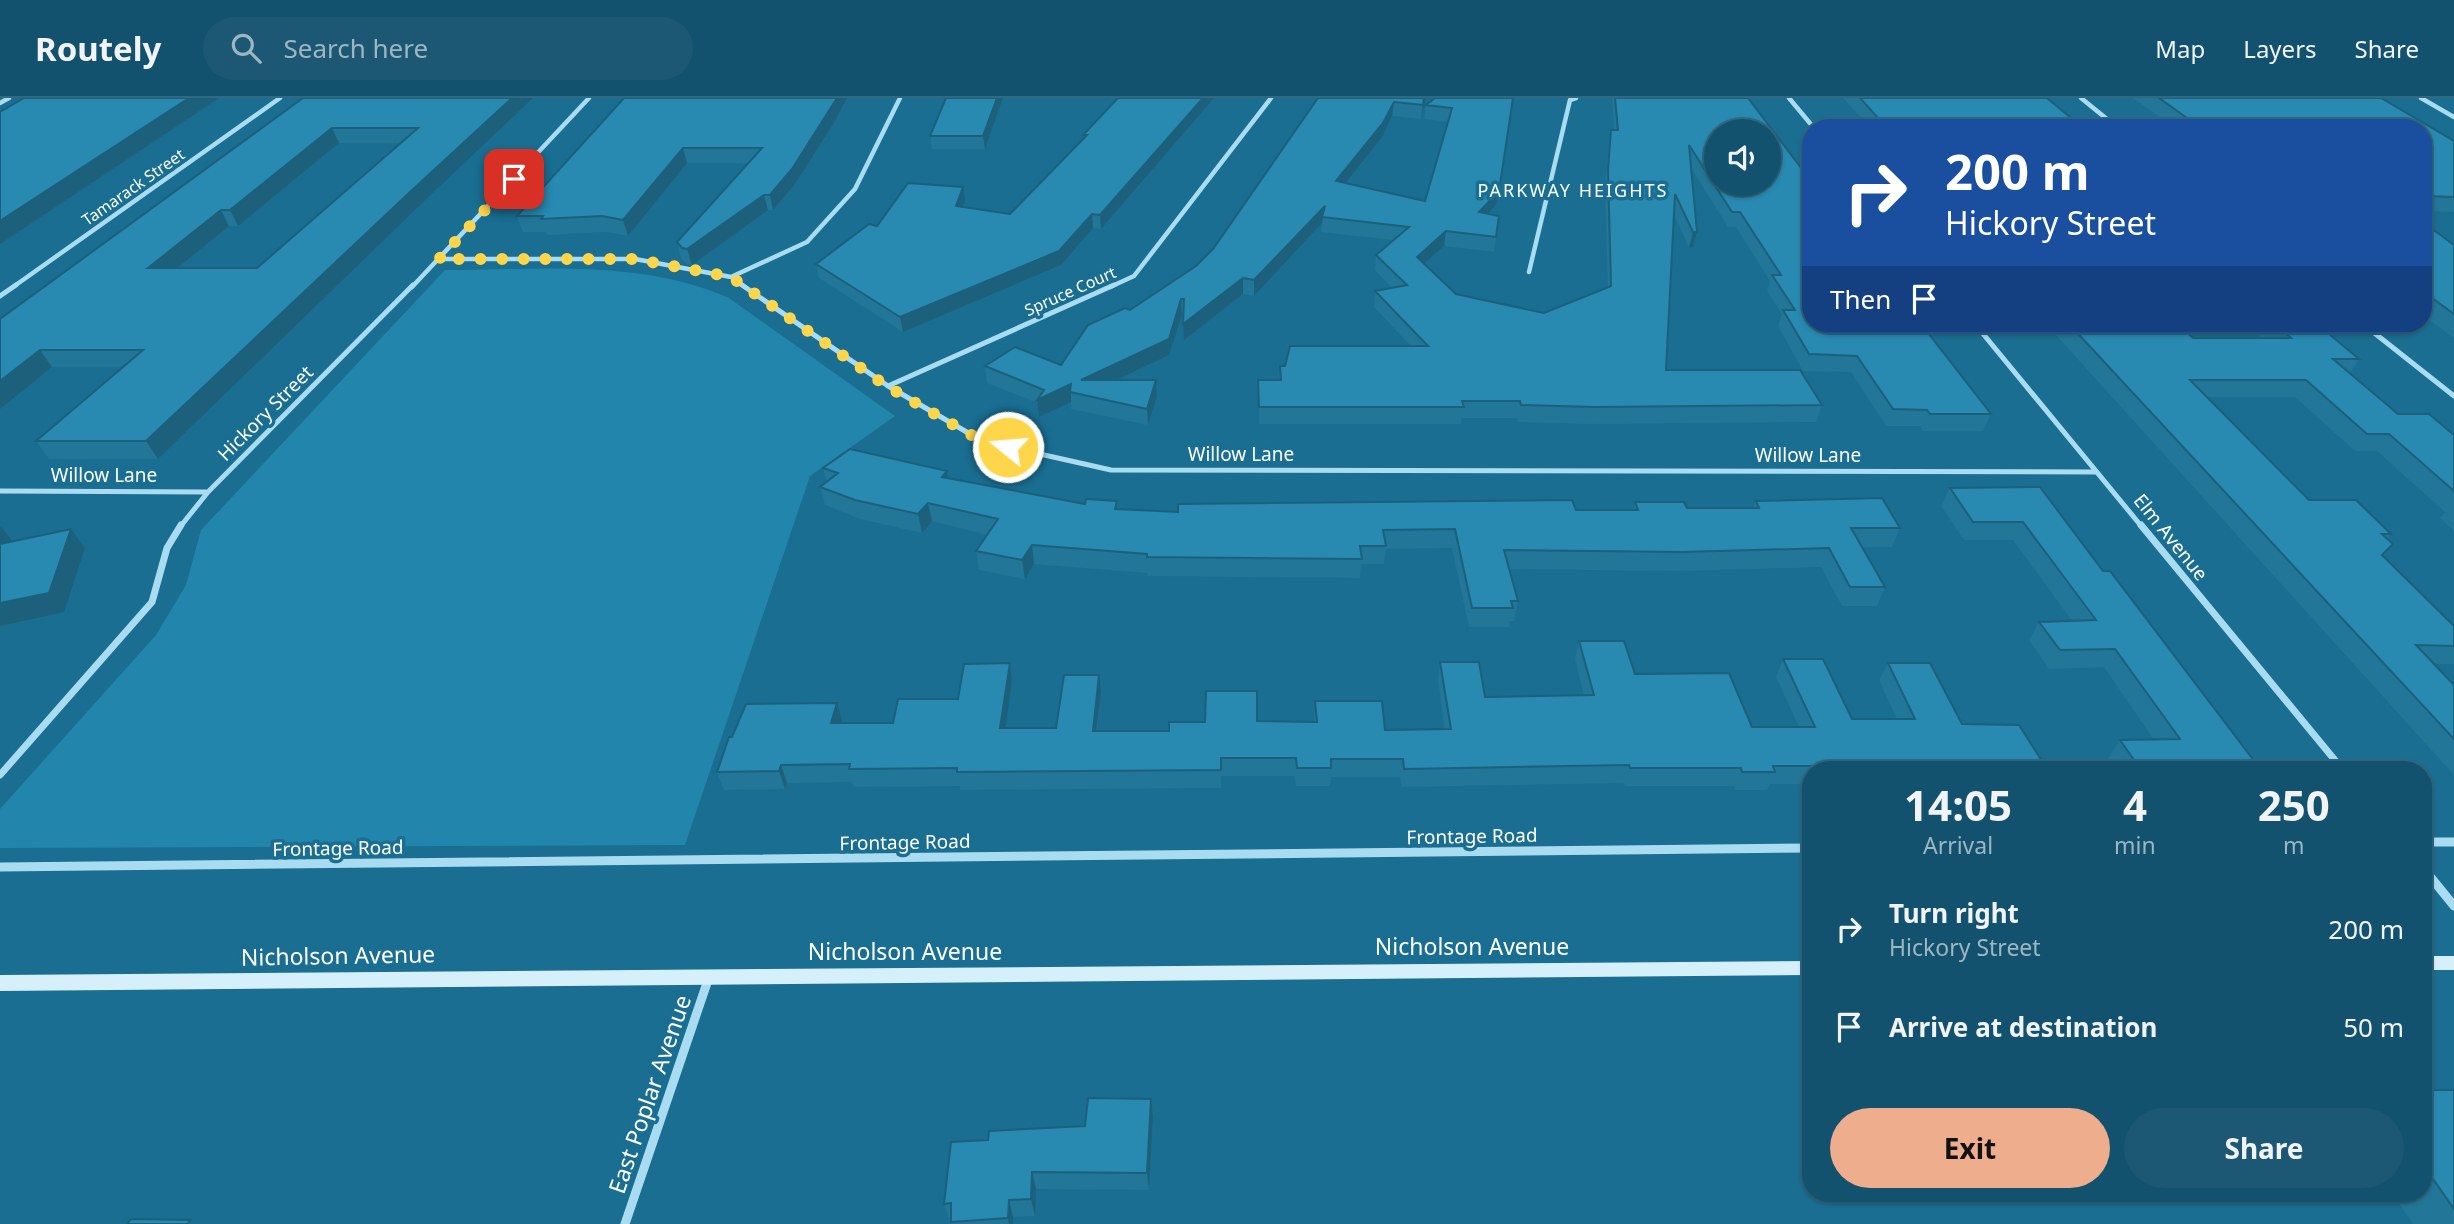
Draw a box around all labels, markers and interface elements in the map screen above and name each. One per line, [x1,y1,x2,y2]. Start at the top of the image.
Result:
search box [203,17,693,80]
text: Routely [35,26,161,71]
icon: search [227,29,265,67]
text: Search here [283,30,428,66]
text: Map [2155,32,2205,65]
text: Layers [2243,32,2317,65]
text: Share [2355,32,2419,65]
map controls [1704,119,1781,196]
button: sound [1704,119,1781,196]
text: 200 m [1945,138,2090,204]
street label: Tamarack Street [77,143,189,231]
icon: right [1830,147,1921,238]
pin [484,149,544,209]
icon: arrive [495,160,533,198]
district label: PARKWAY HEIGHTS [1478,178,1668,202]
text: Hickory Street [1945,201,2156,244]
street label: Spruce Court [1021,261,1119,321]
icon: arrive [1905,280,1943,318]
text: Then [1830,281,1891,317]
street label: Hickory Street [212,359,319,466]
position arrow [971,410,1045,484]
street label: Willow Lane [1188,441,1294,467]
street label: Willow Lane [1755,442,1861,468]
street label: Willow Lane [51,462,157,488]
street label: Elm Avenue [2128,488,2214,586]
text: 14:05 [1904,776,2012,833]
text: 4 [2123,776,2147,833]
text: 250 [2258,776,2330,833]
street label: Frontage Road [1406,822,1538,850]
street label: Frontage Road [839,828,971,856]
text: Arrival [1923,829,1993,861]
text: min [2114,829,2156,861]
text: m [2283,829,2305,861]
street label: Frontage Road [272,834,404,862]
text: Turn right [1889,895,2019,931]
icon: right [1830,910,1868,948]
text: 200 m [2328,911,2404,947]
street label: Nicholson Avenue [1375,930,1569,962]
text: Hickory Street [1889,931,2041,963]
street label: Nicholson Avenue [808,935,1002,967]
street label: Nicholson Avenue [241,937,435,973]
street label: East Poplar Avenue [600,990,698,1198]
icon: arrive [1830,1008,1868,1046]
text: Arrive at destination [1889,1009,2158,1045]
text: 50 m [2343,1009,2404,1045]
button: Exit [1830,1108,2110,1188]
button: Share [2124,1108,2404,1188]

